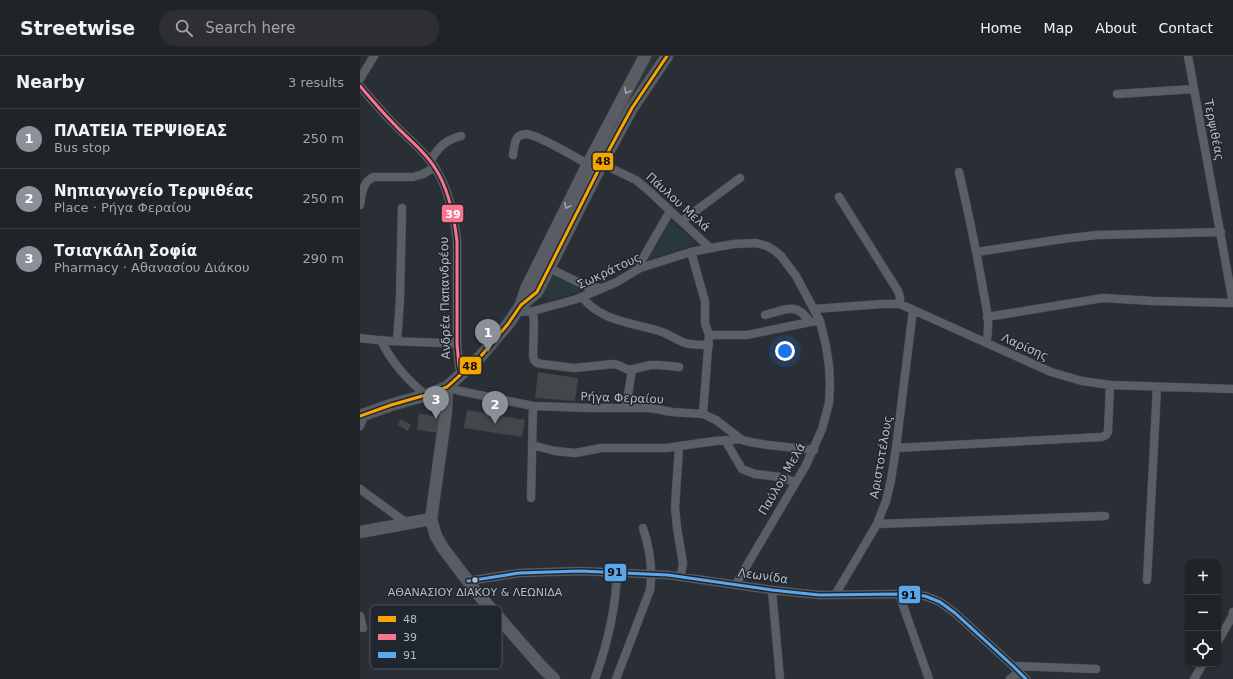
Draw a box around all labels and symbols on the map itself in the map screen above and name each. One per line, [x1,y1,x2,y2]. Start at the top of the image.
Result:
one-way arrow [624,86,632,94]
street label: Τερψιθέας [1201,97,1227,162]
line badge: 48 [592,152,614,171]
text: 48 [595,155,611,168]
street label: Πάυλου Μελά [643,170,713,234]
one-way arrow [565,202,572,209]
line badge: 39 [441,204,464,223]
text: 39 [445,208,461,221]
street label: Ανδρέα Παπανδρέου [437,237,453,359]
street label: Σωκράτους [575,250,643,292]
pin: 1 [475,319,501,352]
street label: Λαρίσης [999,330,1051,364]
your location [775,341,795,361]
line badge: 48 [459,356,482,375]
text: 48 [462,360,478,373]
pin: 3 [423,386,449,419]
street label: Ρήγα Φεραίου [580,390,664,406]
pin: 2 [482,391,508,424]
street label: Αριστοτέλους [867,414,895,500]
street label: Παύλου Μελά [756,440,808,518]
line badge: 91 [604,563,627,582]
text: 91 [607,566,623,579]
street label: Λεωνίδα [737,566,789,586]
marker: ΑΘΑΝΑΣΙΟΥ ΔΙΑΚΟΥ & ΛΕΩΝΙΔΑ [470,575,480,585]
line badge: 91 [898,585,921,604]
place label: ΑΘΑΝΑΣΙΟΥ ΔΙΑΚΟΥ & ΛΕΩΝΙΔΑ [388,586,563,599]
text: 91 [901,589,917,602]
legend [370,605,502,669]
text: 48 [403,613,417,626]
text: 39 [403,631,417,644]
text: 91 [403,649,417,662]

